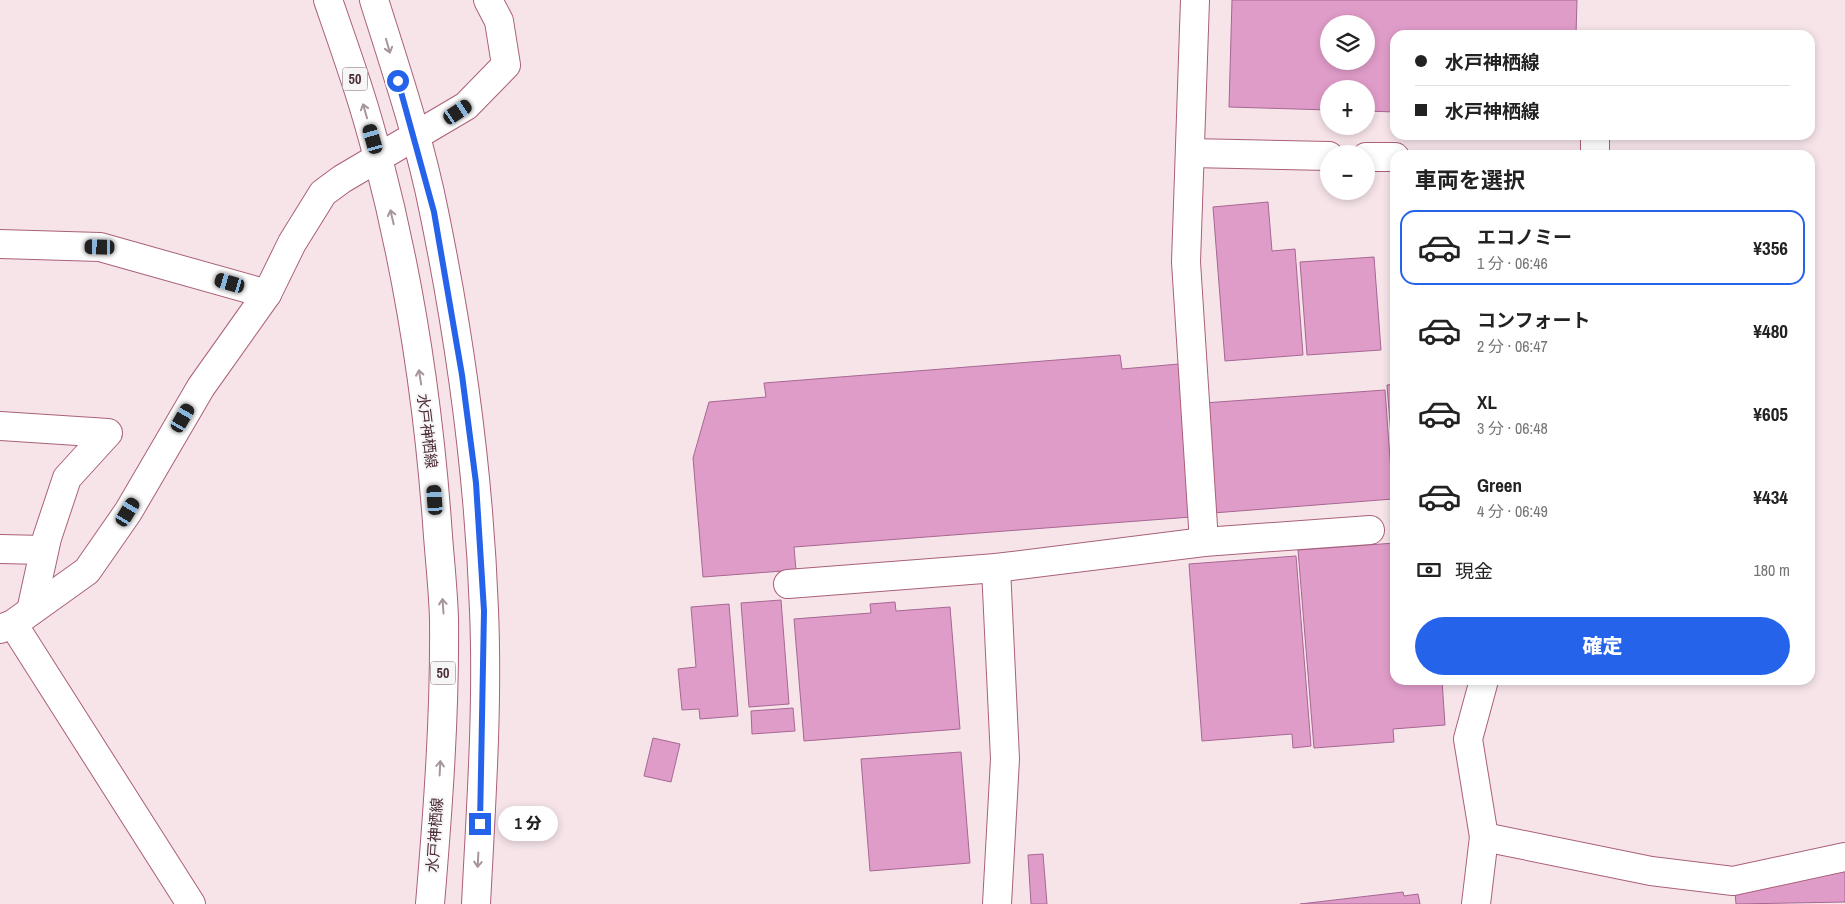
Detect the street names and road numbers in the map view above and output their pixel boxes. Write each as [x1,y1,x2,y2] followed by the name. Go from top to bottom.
[342,68,368,90] road number: 50
[413,392,442,469] street label: 水戸神栖線
[430,661,456,684] road number: 50
[421,797,448,873] street label: 水戸神栖線

